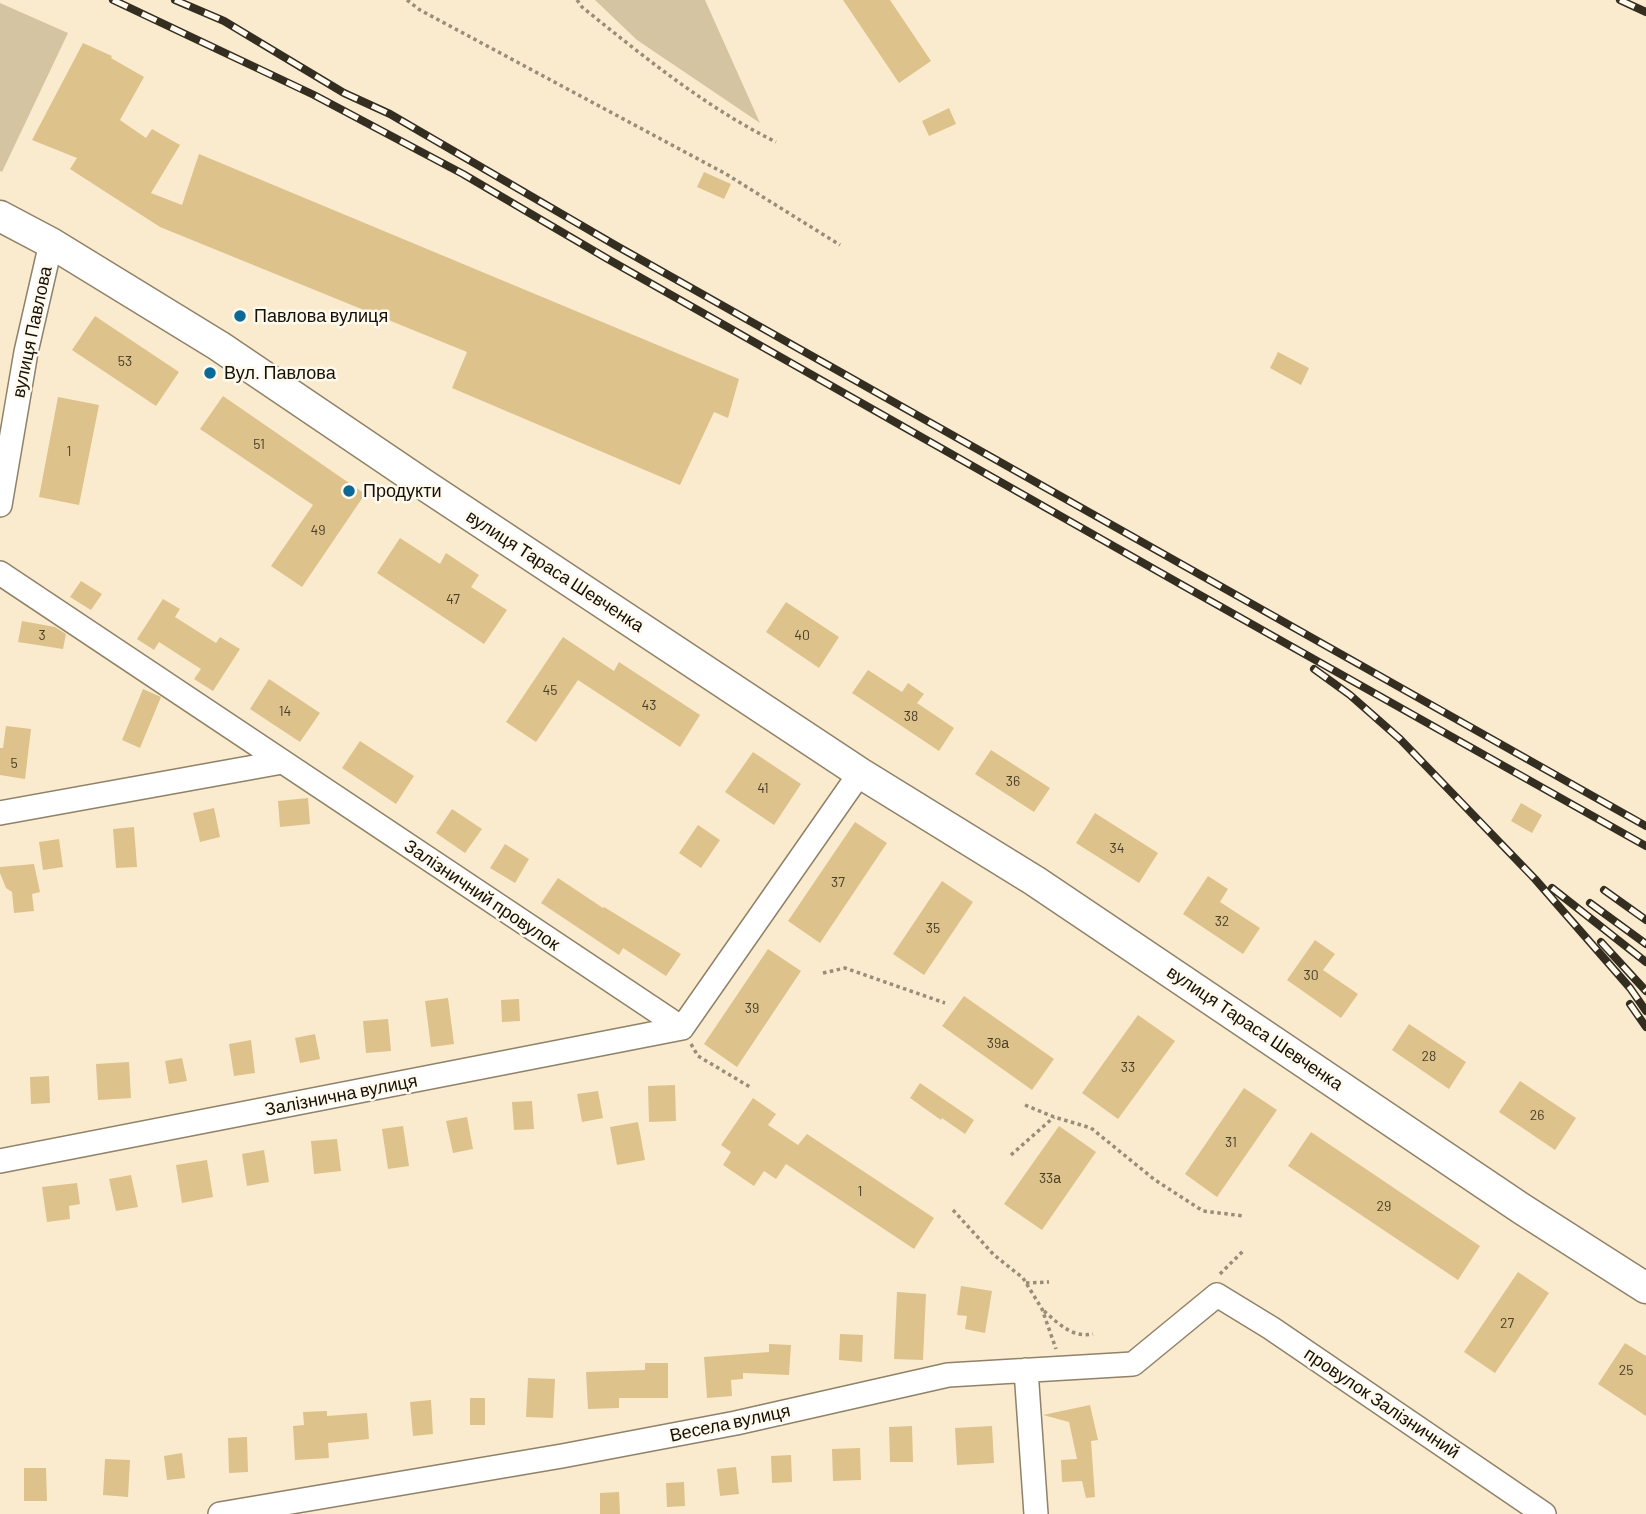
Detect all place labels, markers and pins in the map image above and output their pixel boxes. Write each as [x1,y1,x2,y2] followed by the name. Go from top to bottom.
[254,305,388,327] place label: Павлова вулиця
[232,308,248,324] marker: Павлова вулиця
[224,362,336,384] place label: Вул. Павлова
[202,365,218,381] marker: Вул. Павлова
[363,480,441,502] place label: Продукти
[341,483,357,499] marker: Продукти

